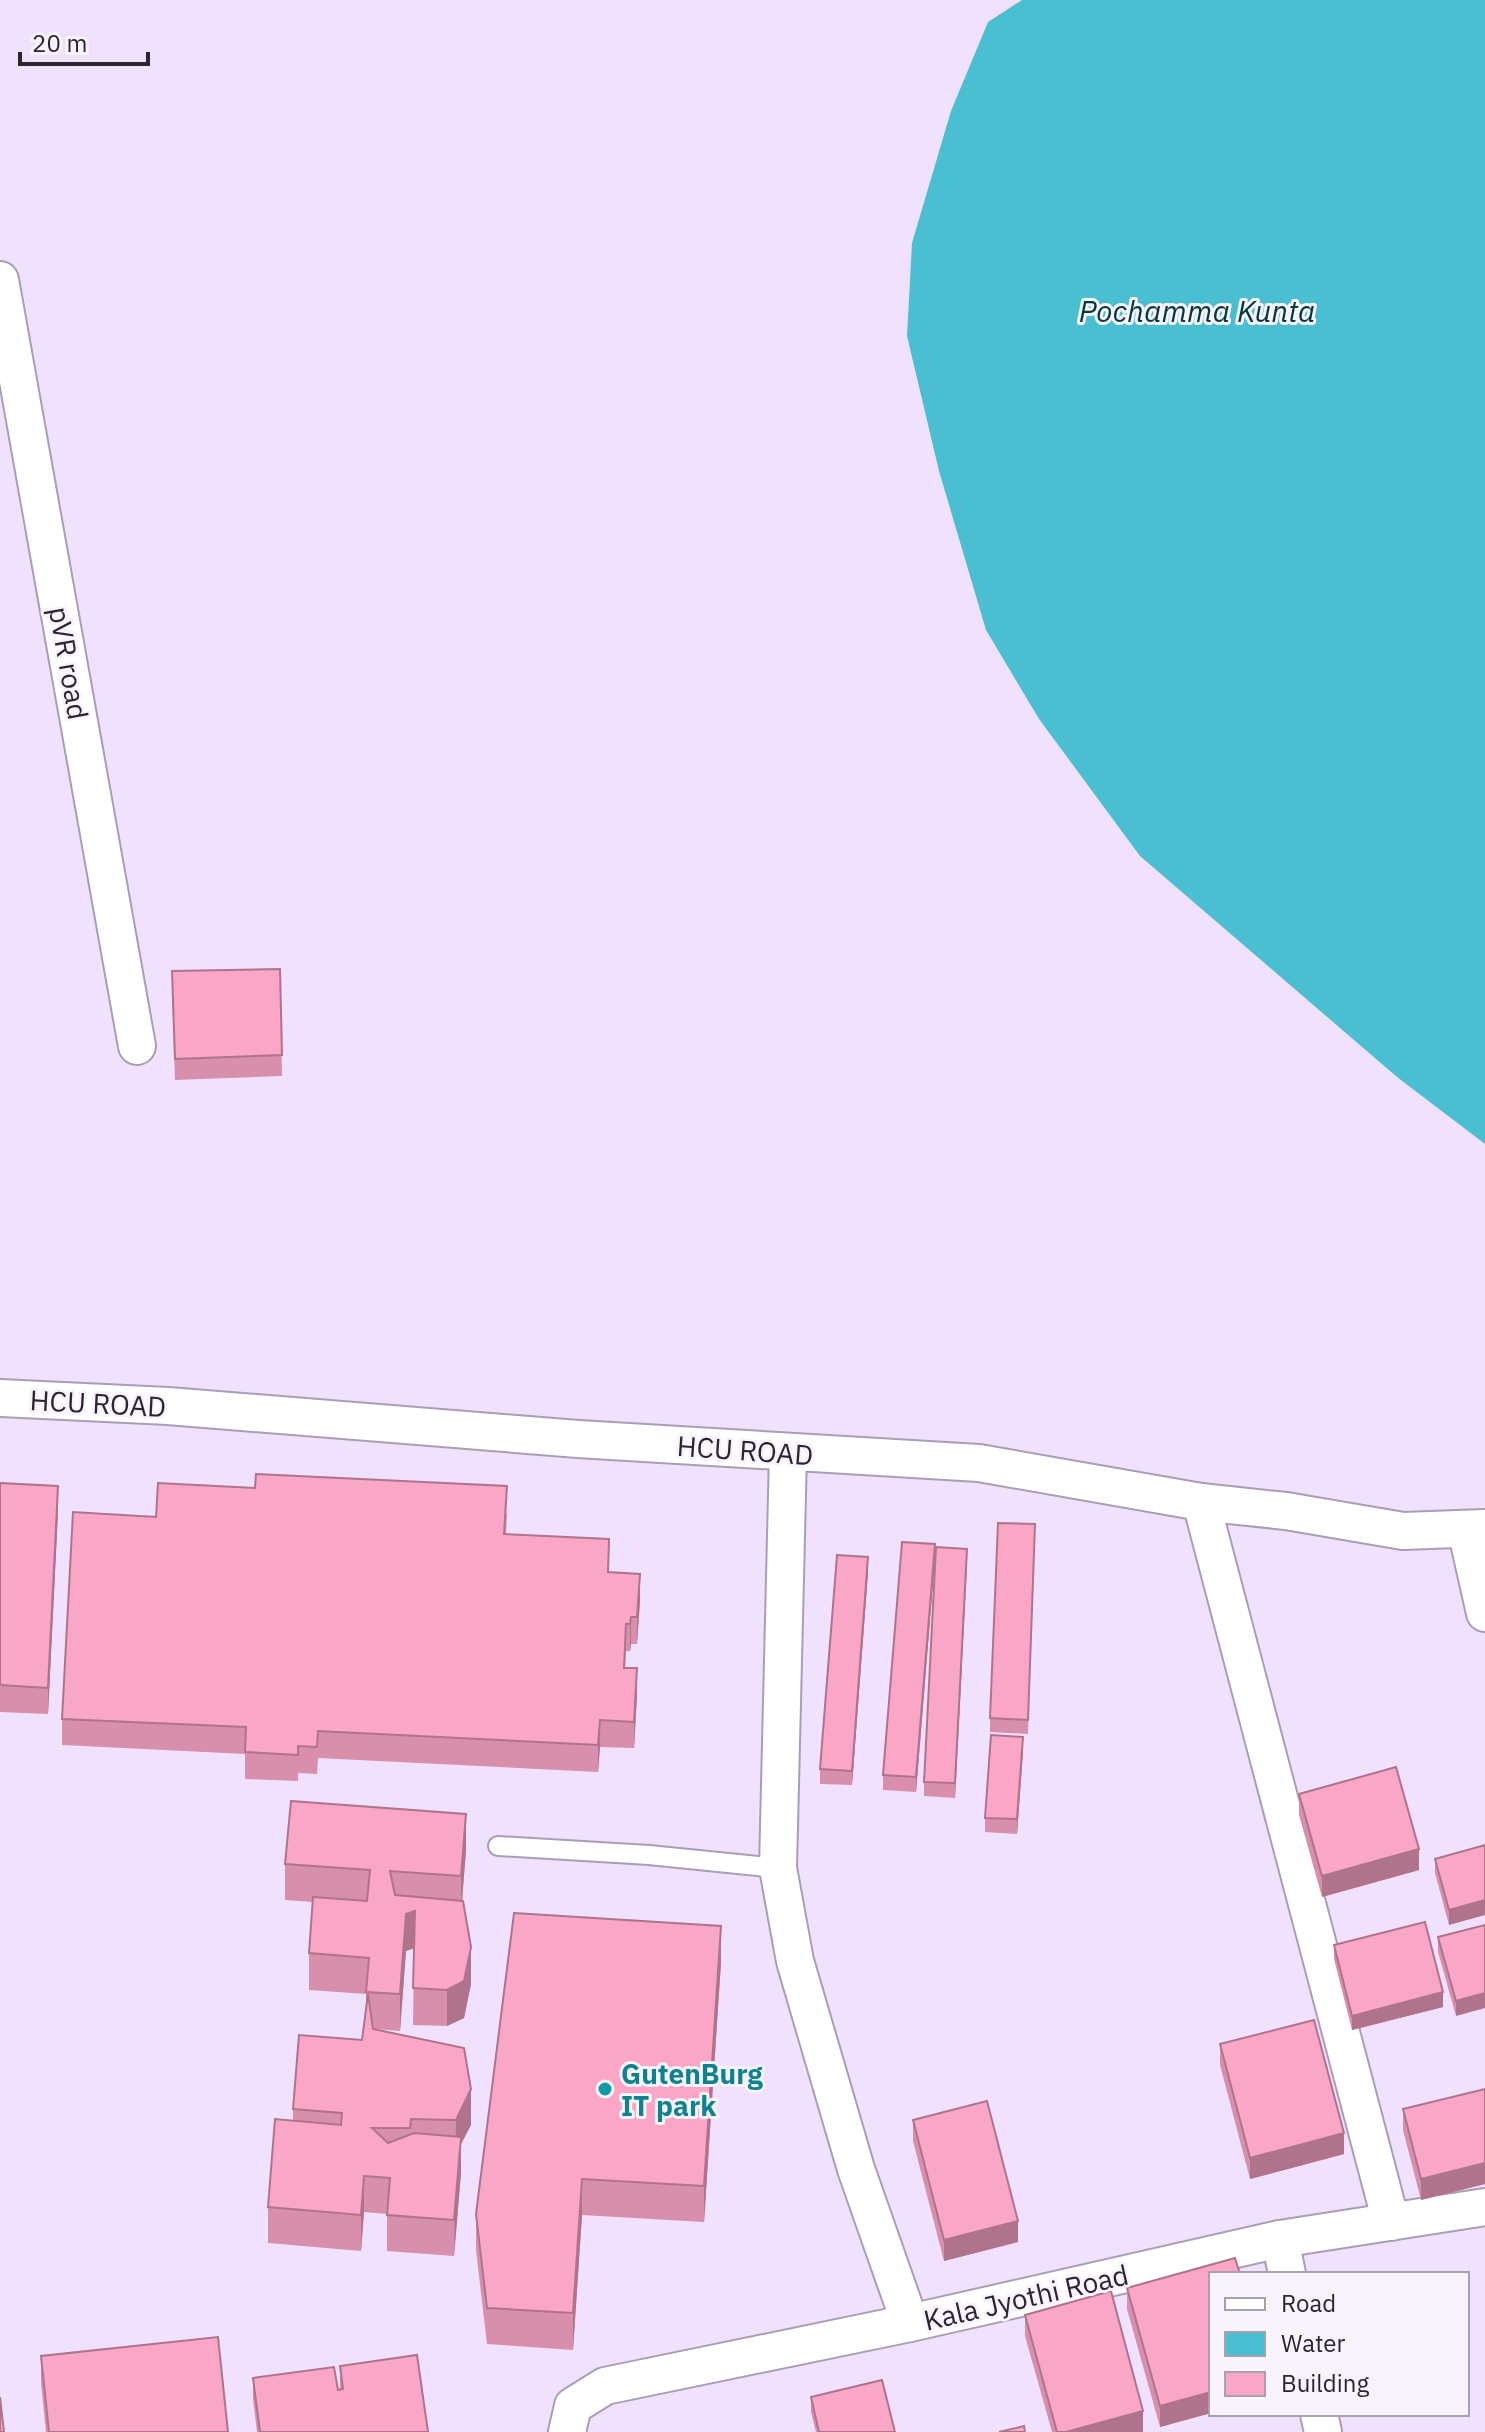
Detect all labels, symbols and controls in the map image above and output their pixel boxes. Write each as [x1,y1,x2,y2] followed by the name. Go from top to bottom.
[20,16,148,66] scale bar
[32,27,87,59] text: 20 m
[1079,291,1315,330] water label: Pochamma Kunta
[41,604,97,722] street label: pVR road
[29,1381,167,1425] street label: HCU ROAD
[676,1427,814,1473] street label: HCU ROAD
[621,2055,763,2124] place label: GutenBurg IT park
[596,2080,614,2098] marker: GutenBurg IT park
[920,2255,1132,2339] street label: Kala Jyothi Road
[1209,2272,1469,2416] legend
[1281,2287,1336,2319] text: Road
[1281,2327,1345,2359] text: Water
[1281,2367,1369,2399] text: Building

